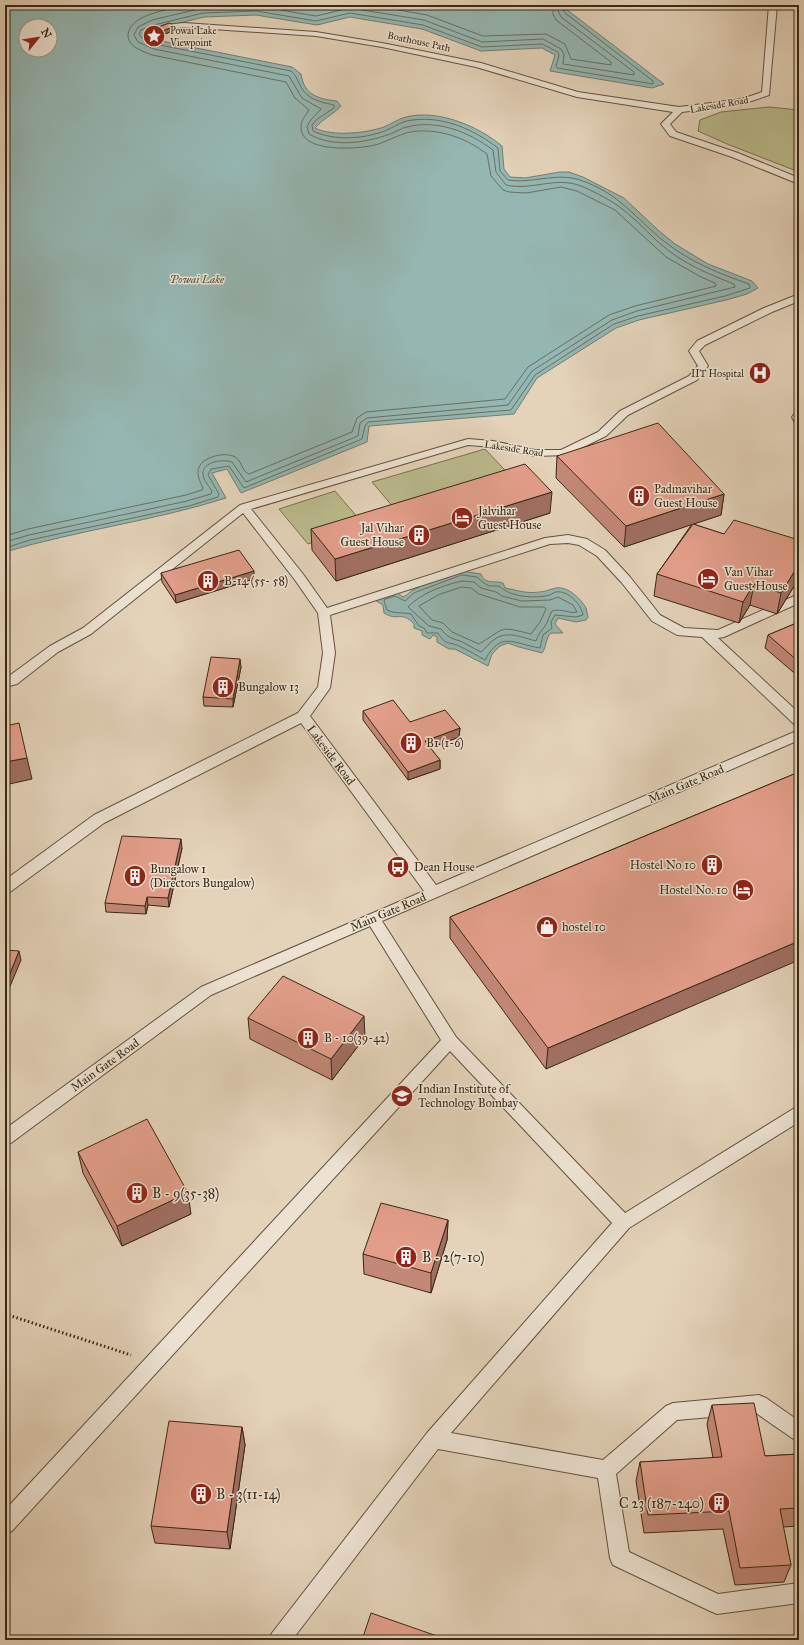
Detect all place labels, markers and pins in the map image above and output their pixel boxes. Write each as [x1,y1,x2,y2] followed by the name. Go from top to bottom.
[141,23,167,49] place icon: Powai Lake Viewpoint
[169,25,217,49] place label: Powai Lake Viewpoint
[747,360,773,386] hospital icon: IIT Hospital
[691,368,744,380] place label: IIT Hospital
[654,482,718,510] place label: Padmavihar Guest House
[626,483,652,509] building icon: Padmavihar Guest House
[476,504,542,532] place label: Jalvihar Guest House
[449,505,475,531] hotel icon: Jalvihar Guest House
[340,521,404,549] place label: Jal Vihar Guest House
[406,522,432,548] building icon: Jal Vihar Guest House
[723,565,788,593] place label: Van Vihar Guest House
[695,566,721,592] hotel icon: Van Vihar Guest House
[195,568,221,594] building icon: B-14 (55- 58)
[224,574,288,588] place label: B-14 (55- 58)
[210,674,236,700] building icon: Bungalow 13
[238,680,299,695] place label: Bungalow 13
[398,730,424,756] building icon: B1 (1-6)
[426,736,464,750] place label: B1 (1-6)
[699,852,725,878] building icon: Hostel No 10
[385,854,411,880] bus stop icon: Dean House
[630,858,696,872] place label: Hostel No 10
[414,860,475,874] place label: Dean House
[150,862,254,891] place label: Bungalow 1 (Directors Bungalow)
[122,863,148,889] building icon: Bungalow 1 (Directors Bungalow)
[730,877,756,903] hotel icon: Hostel No. 10
[659,883,728,897] place label: Hostel No. 10
[534,914,560,940] shop icon: hostel 10
[562,920,606,934] place label: hostel 10
[295,1025,321,1051] building icon: B - 10(39-42)
[324,1031,389,1045] place label: B - 10(39-42)
[418,1082,518,1111] place label: Indian Institute of Technology Bombay
[389,1083,415,1109] school or university icon: Indian Institute of Technology Bombay
[124,1180,150,1206] building icon: B - 9(35-38)
[152,1185,219,1203] place label: B - 9(35-38)
[393,1244,419,1270] building icon: B - 2(7-10)
[422,1249,485,1267] place label: B - 2(7-10)
[188,1481,214,1507] building icon: B - 3(11-14)
[216,1486,281,1504] place label: B - 3(11-14)
[706,1490,732,1516] building icon: C 23 (187-240)
[619,1495,704,1513] place label: C 23 (187-240)

